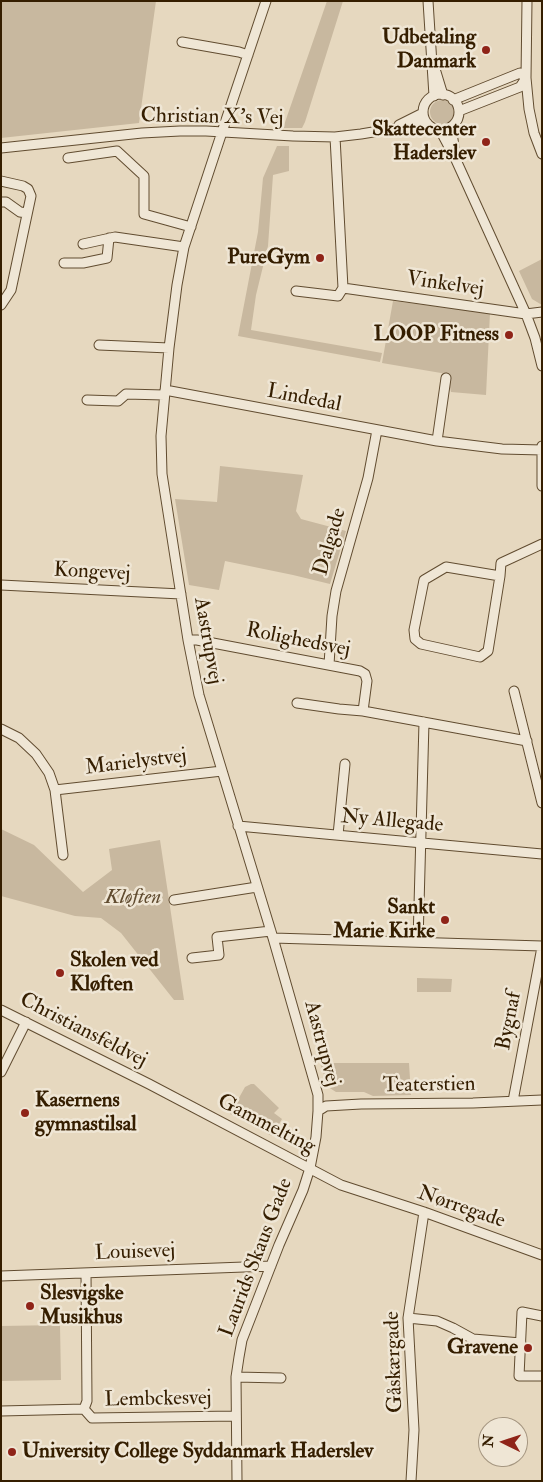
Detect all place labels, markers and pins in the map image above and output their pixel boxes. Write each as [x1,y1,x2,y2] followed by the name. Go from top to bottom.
[382,25,476,75] place label: Udbetaling Danmark
[480,44,492,56] marker: Udbetaling Danmark
[372,117,476,167] place label: Skattecenter Haderslev
[480,136,492,148] marker: Skattecenter Haderslev
[227,245,310,271] place label: PureGym
[314,252,326,264] marker: PureGym
[374,322,499,348] place label: LOOP Fitness
[503,329,515,341] marker: LOOP Fitness
[333,895,435,945] place label: Sankt Marie Kirke
[439,914,451,926] marker: Sankt Marie Kirke
[70,948,159,998] place label: Skolen ved Kløften
[54,967,66,979] marker: Skolen ved Kløften
[35,1088,137,1138] place label: Kasernens gymnastilsal
[19,1107,31,1119] marker: Kasernens gymnastilsal
[40,1281,124,1331] place label: Slesvigske Musikhus
[24,1300,36,1312] marker: Slesvigske Musikhus
[447,1335,518,1361] place label: Gravene
[522,1342,534,1354] marker: Gravene
[22,1439,373,1465] place label: University College Syddanmark Haderslev
[6,1446,18,1458] marker: University College Syddanmark Haderslev

